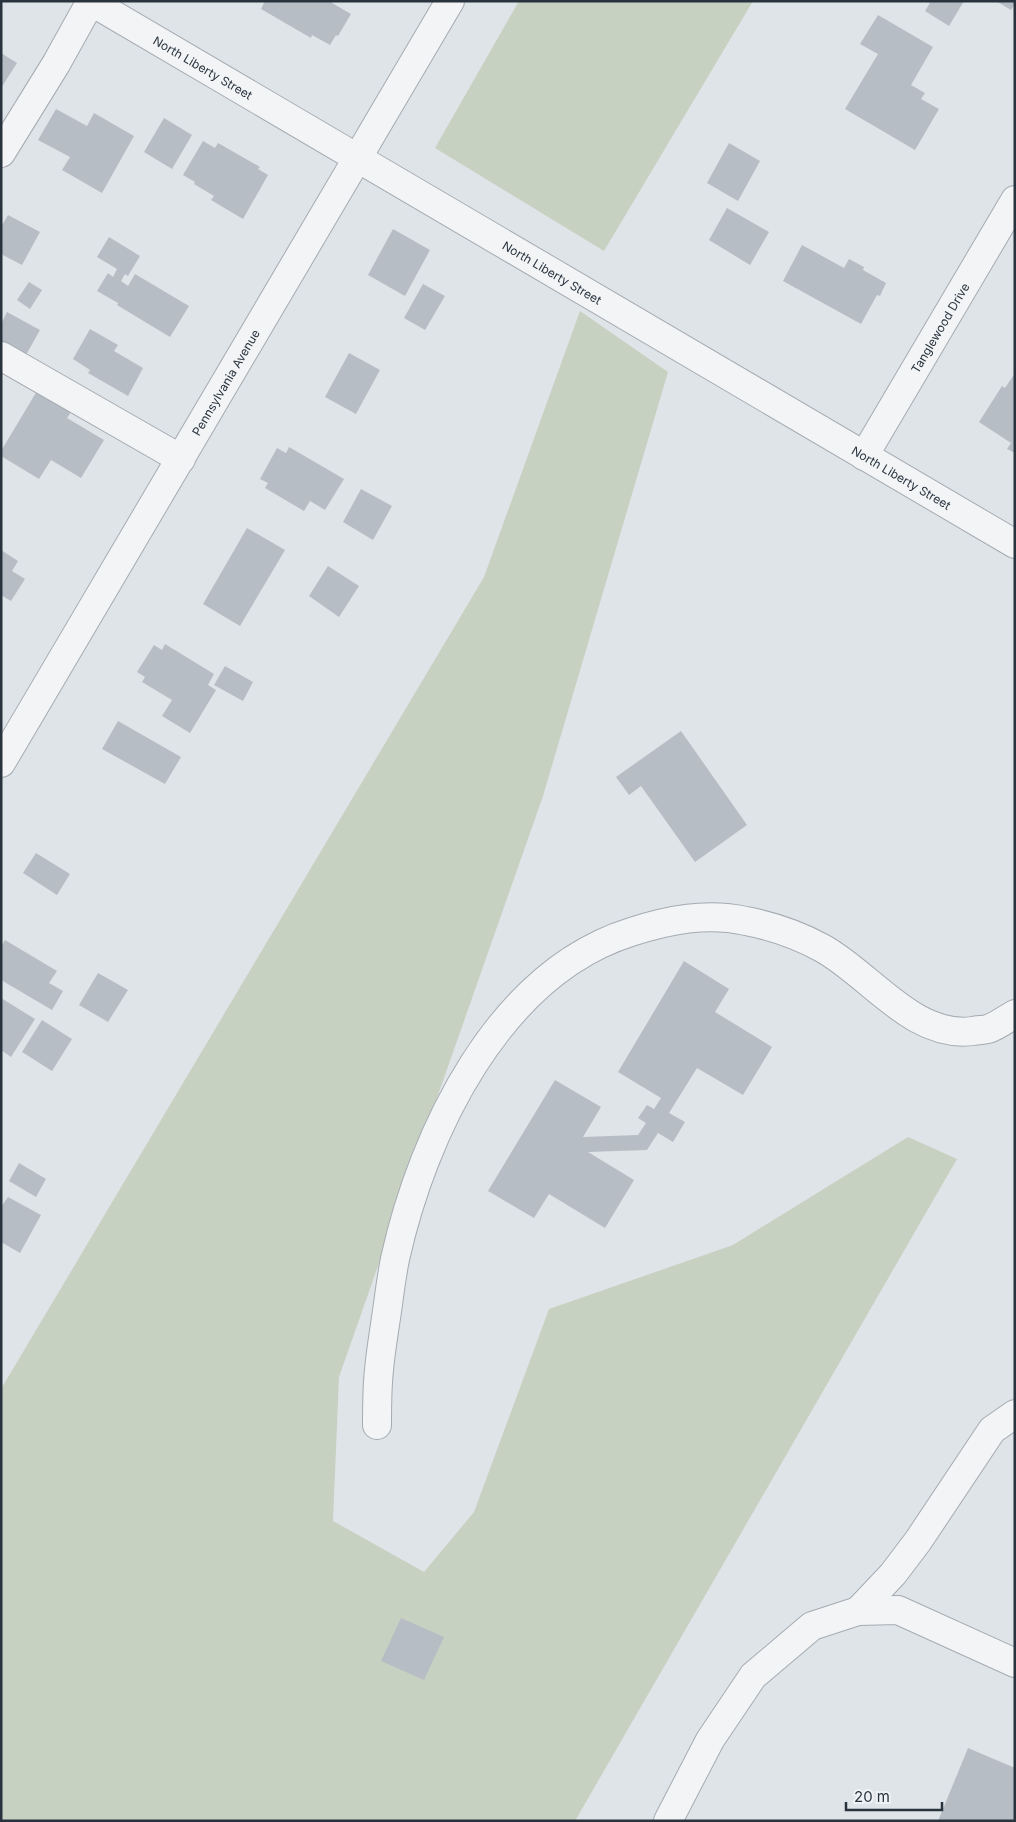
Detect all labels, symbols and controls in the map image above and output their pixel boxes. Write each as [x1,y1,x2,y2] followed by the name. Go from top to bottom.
[151,32,255,102] street label: North Liberty Street
[500,237,605,307] street label: North Liberty Street
[907,280,972,376] street label: Tanglewood Drive
[188,326,262,438] street label: Pennsylvania Avenue
[849,442,954,512] street label: North Liberty Street
[846,1780,942,1812] scale bar
[854,1787,890,1806] text: 20 m

